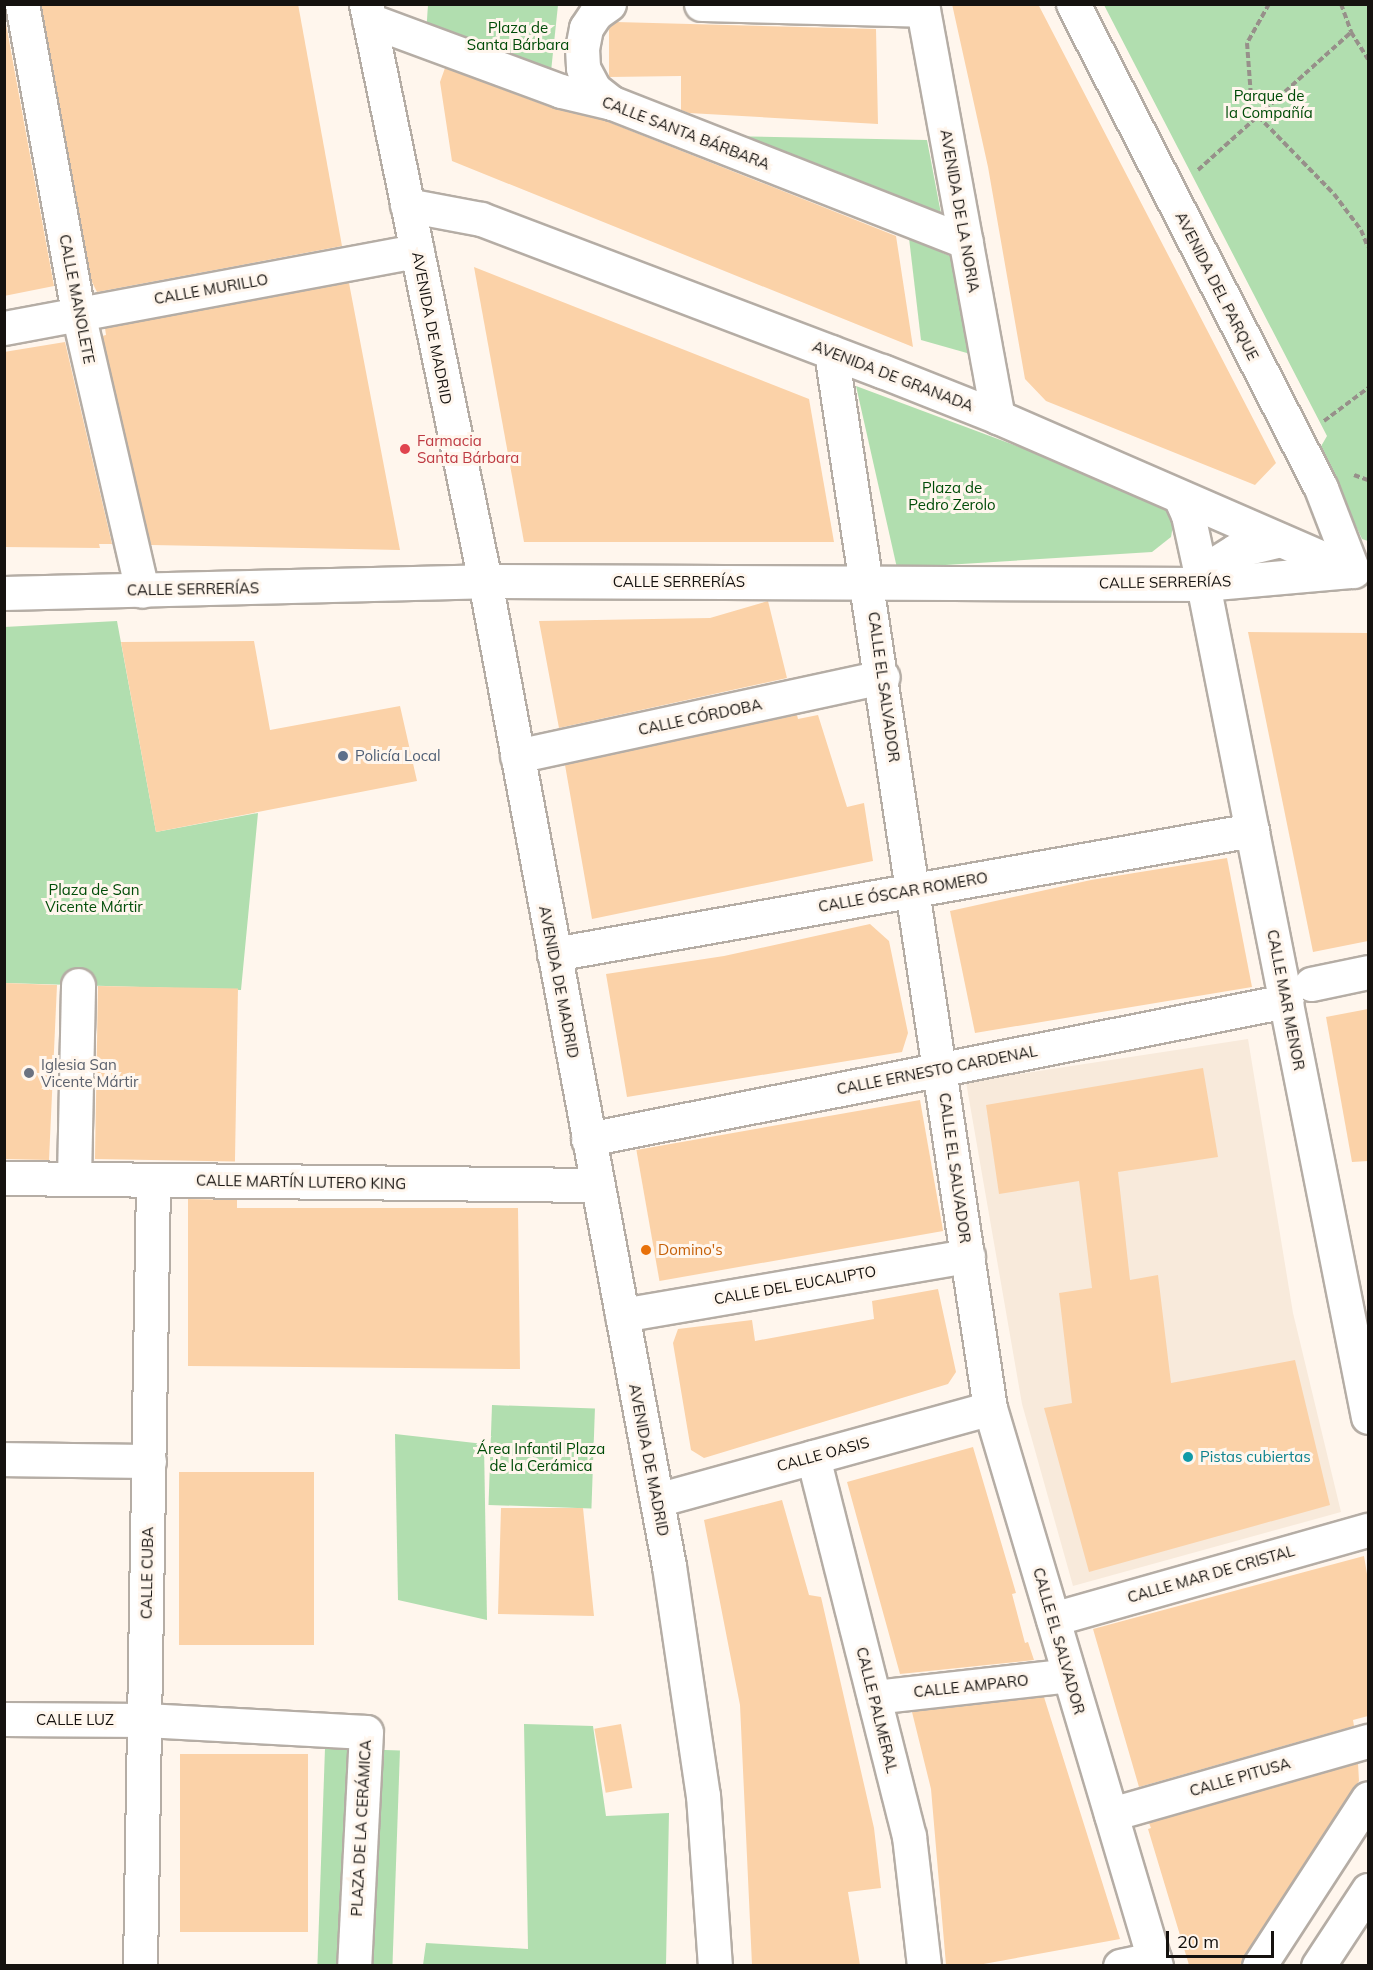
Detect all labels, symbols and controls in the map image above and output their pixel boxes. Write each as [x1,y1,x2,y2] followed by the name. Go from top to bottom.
[467,18,569,53] park label: Plaza de Santa Bárbara
[1225,86,1313,121] park label: Parque de la Compañía
[600,93,772,173] street label: CALLE SANTA BÁRBARA
[937,128,983,294] street label: AVENIDA DE LA NORIA
[1172,209,1262,363] street label: AVENIDA DEL PARQUE
[56,233,98,365] street label: CALLE MANOLETE
[408,250,456,406] street label: AVENIDA DE MADRID
[153,270,269,308] street label: CALLE MURILLO
[810,337,976,415] street label: AVENIDA DE GRANADA
[417,431,519,466] place label: Farmacia Santa Bárbara
[398,442,412,456] marker: Farmacia Santa Bárbara
[908,478,996,513] park label: Plaza de Pedro Zerolo
[1099,572,1231,592] street label: CALLE SERRERÍAS
[613,573,745,591] street label: CALLE SERRERÍAS
[127,579,259,599] street label: CALLE SERRERÍAS
[865,611,903,763] street label: CALLE EL SALVADOR
[637,695,763,739] street label: CALLE CÓRDOBA
[355,747,441,765] place label: Policía Local
[336,749,350,763] marker: Policía Local
[817,868,989,916] street label: CALLE ÓSCAR ROMERO
[45,880,143,915] park label: Plaza de San Vicente Mártir
[535,904,583,1060] street label: AVENIDA DE MADRID
[1264,928,1308,1072] street label: CALLE MAR MENOR
[835,1042,1039,1098] street label: CALLE ERNESTO CARDENAL
[41,1055,138,1090] place label: Iglesia San Vicente Mártir
[22,1066,36,1080] marker: Iglesia San Vicente Mártir
[936,1092,974,1244] street label: CALLE EL SALVADOR
[196,1171,406,1193] street label: CALLE MARTÍN LUTERO KING
[658,1241,723,1259] place label: Domino's
[639,1243,653,1257] marker: Domino's
[712,1262,878,1308] street label: CALLE DEL EUCALIPTO
[625,1382,673,1538] street label: AVENIDA DE MADRID
[775,1433,871,1475] street label: CALLE OASIS
[477,1439,605,1474] park label: Área Infantil Plaza de la Cerámica
[1200,1448,1311,1466] place label: Pistas cubiertas
[1181,1450,1195,1464] marker: Pistas cubiertas
[137,1527,157,1619] street label: CALLE CUBA
[1125,1542,1297,1606] street label: CALLE MAR DE CRISTAL
[1029,1565,1089,1717] street label: CALLE EL SALVADOR
[853,1645,901,1775] street label: CALLE PALMERAL
[913,1671,1029,1701] street label: CALLE AMPARO
[36,1711,114,1729] street label: CALLE LUZ
[347,1739,375,1917] street label: PLAZA DE LA CERÁMICA
[1187,1754,1293,1800] street label: CALLE PITUSA
[1169,1919,1277,1957] scale bar
[1177,1930,1219,1953] text: 20 m

